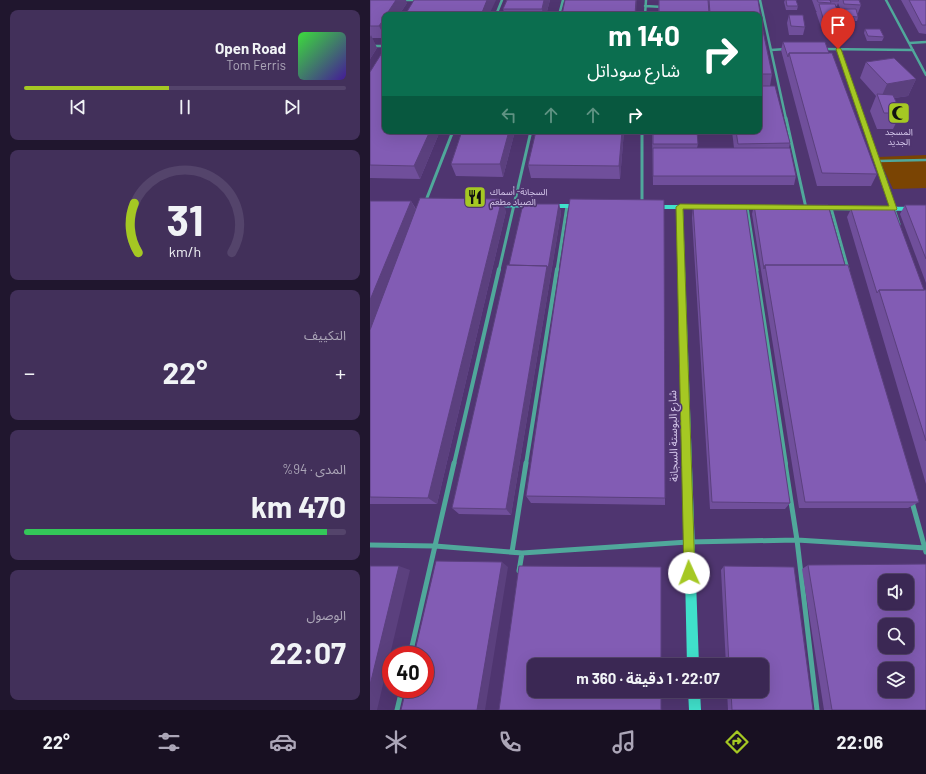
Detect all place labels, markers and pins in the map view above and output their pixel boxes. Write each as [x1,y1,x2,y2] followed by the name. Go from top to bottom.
[821,8,855,49] pin
[886,100,912,126] mosque icon: المسجد الجديد
[885,126,913,147] place label: المسجد الجديد
[462,184,488,210] restaurant icon: السجانة- أسماك الصياد مطعم
[490,186,548,209] place label: السجانة- أسماك الصياد مطعم

